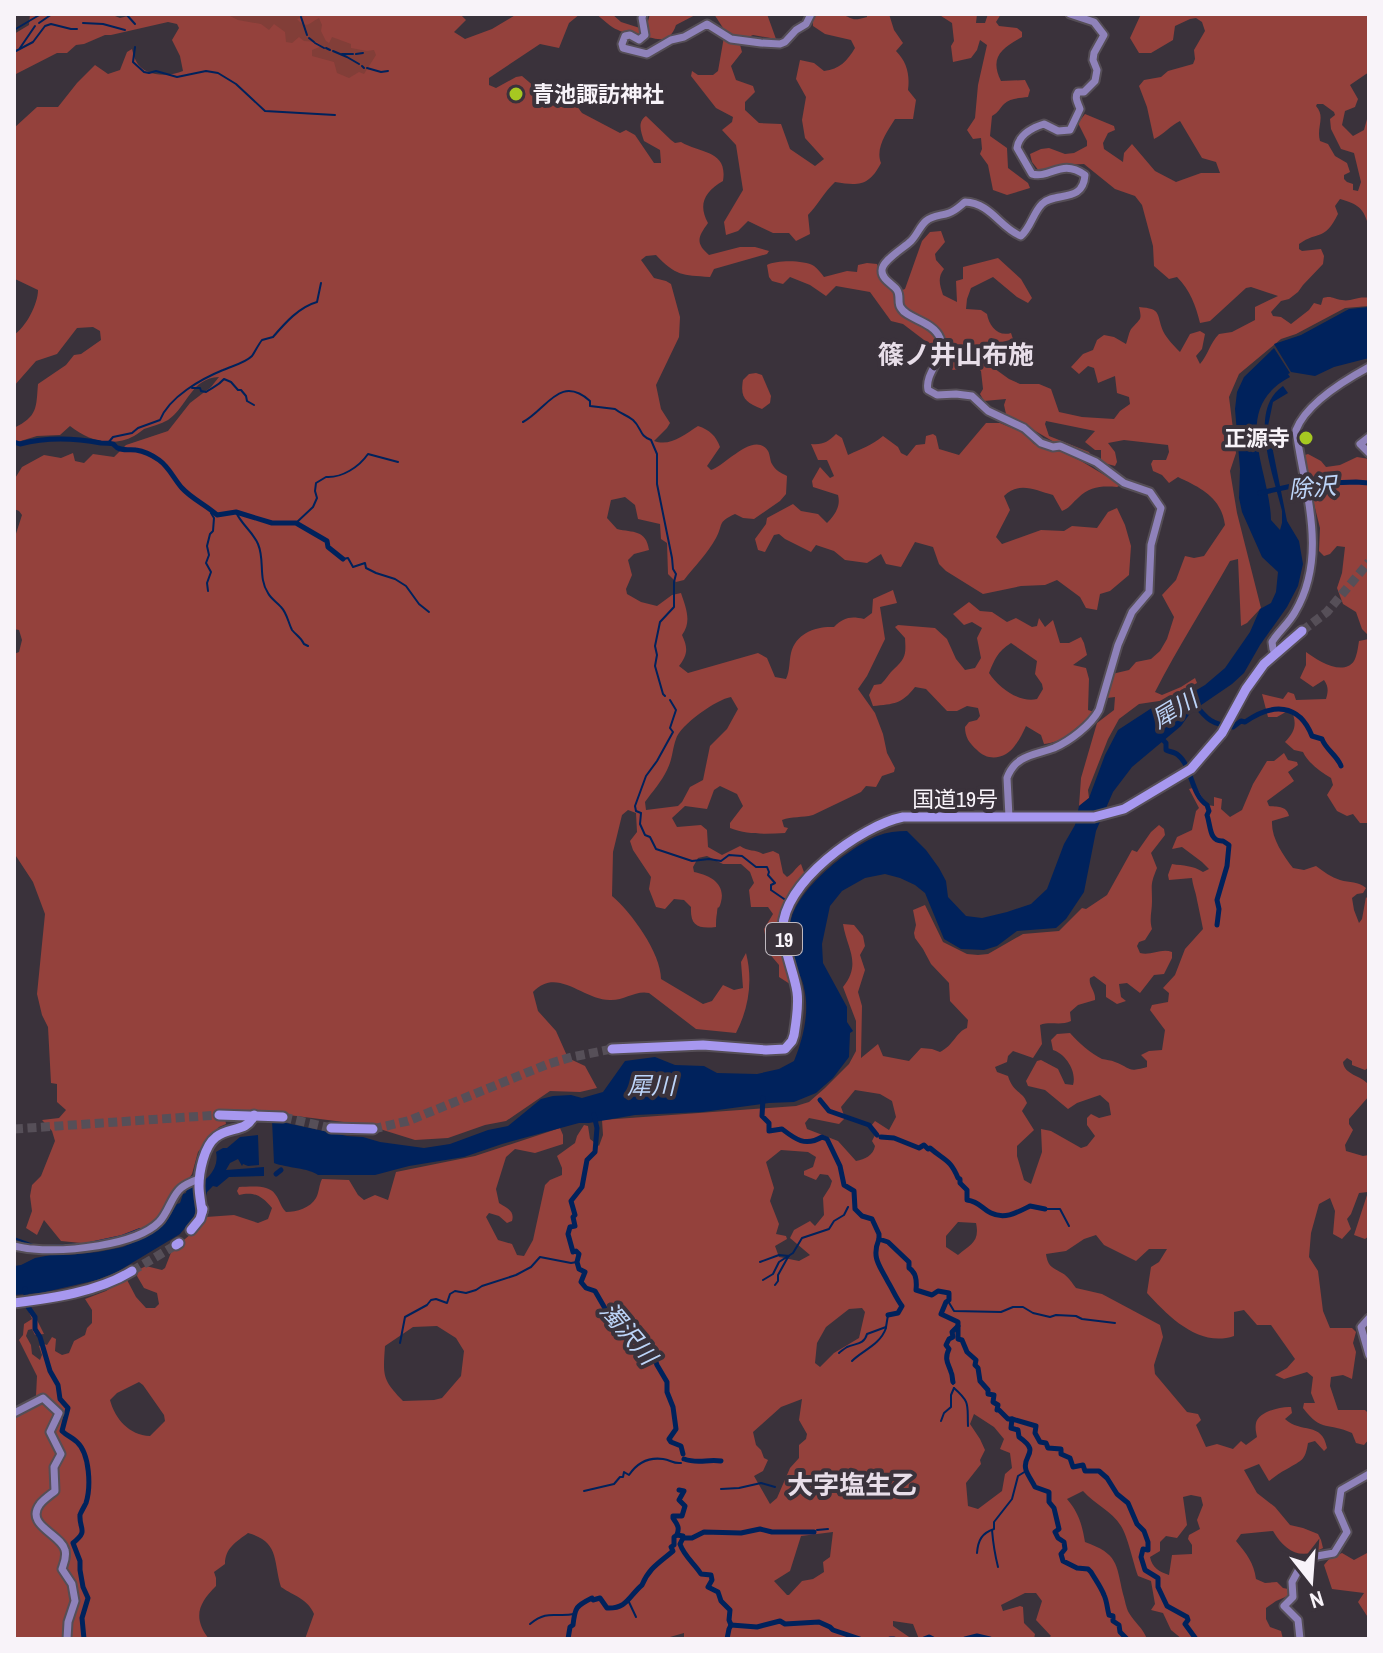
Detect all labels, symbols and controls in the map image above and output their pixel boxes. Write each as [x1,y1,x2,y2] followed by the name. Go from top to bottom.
[532,79,664,109] place label: 青池諏訪神社
[507,85,525,103] marker: 青池諏訪神社
[878,337,1034,372] district label: 篠ノ井山布施
[1224,423,1290,453] place label: 正源寺
[1297,429,1315,447] marker: 正源寺
[1287,469,1340,505] water label: 除沢
[1145,681,1205,735] water label: 犀川
[912,784,998,814] street label: 国道19号
[766,923,802,955] road number: 19
[627,1069,678,1101] water label: 犀川
[594,1295,666,1373] water label: 濁沢川
[787,1467,917,1502] district label: 大字塩生乙
[1271,1541,1351,1621] north arrow
[1306,1584,1327,1616] text: N

